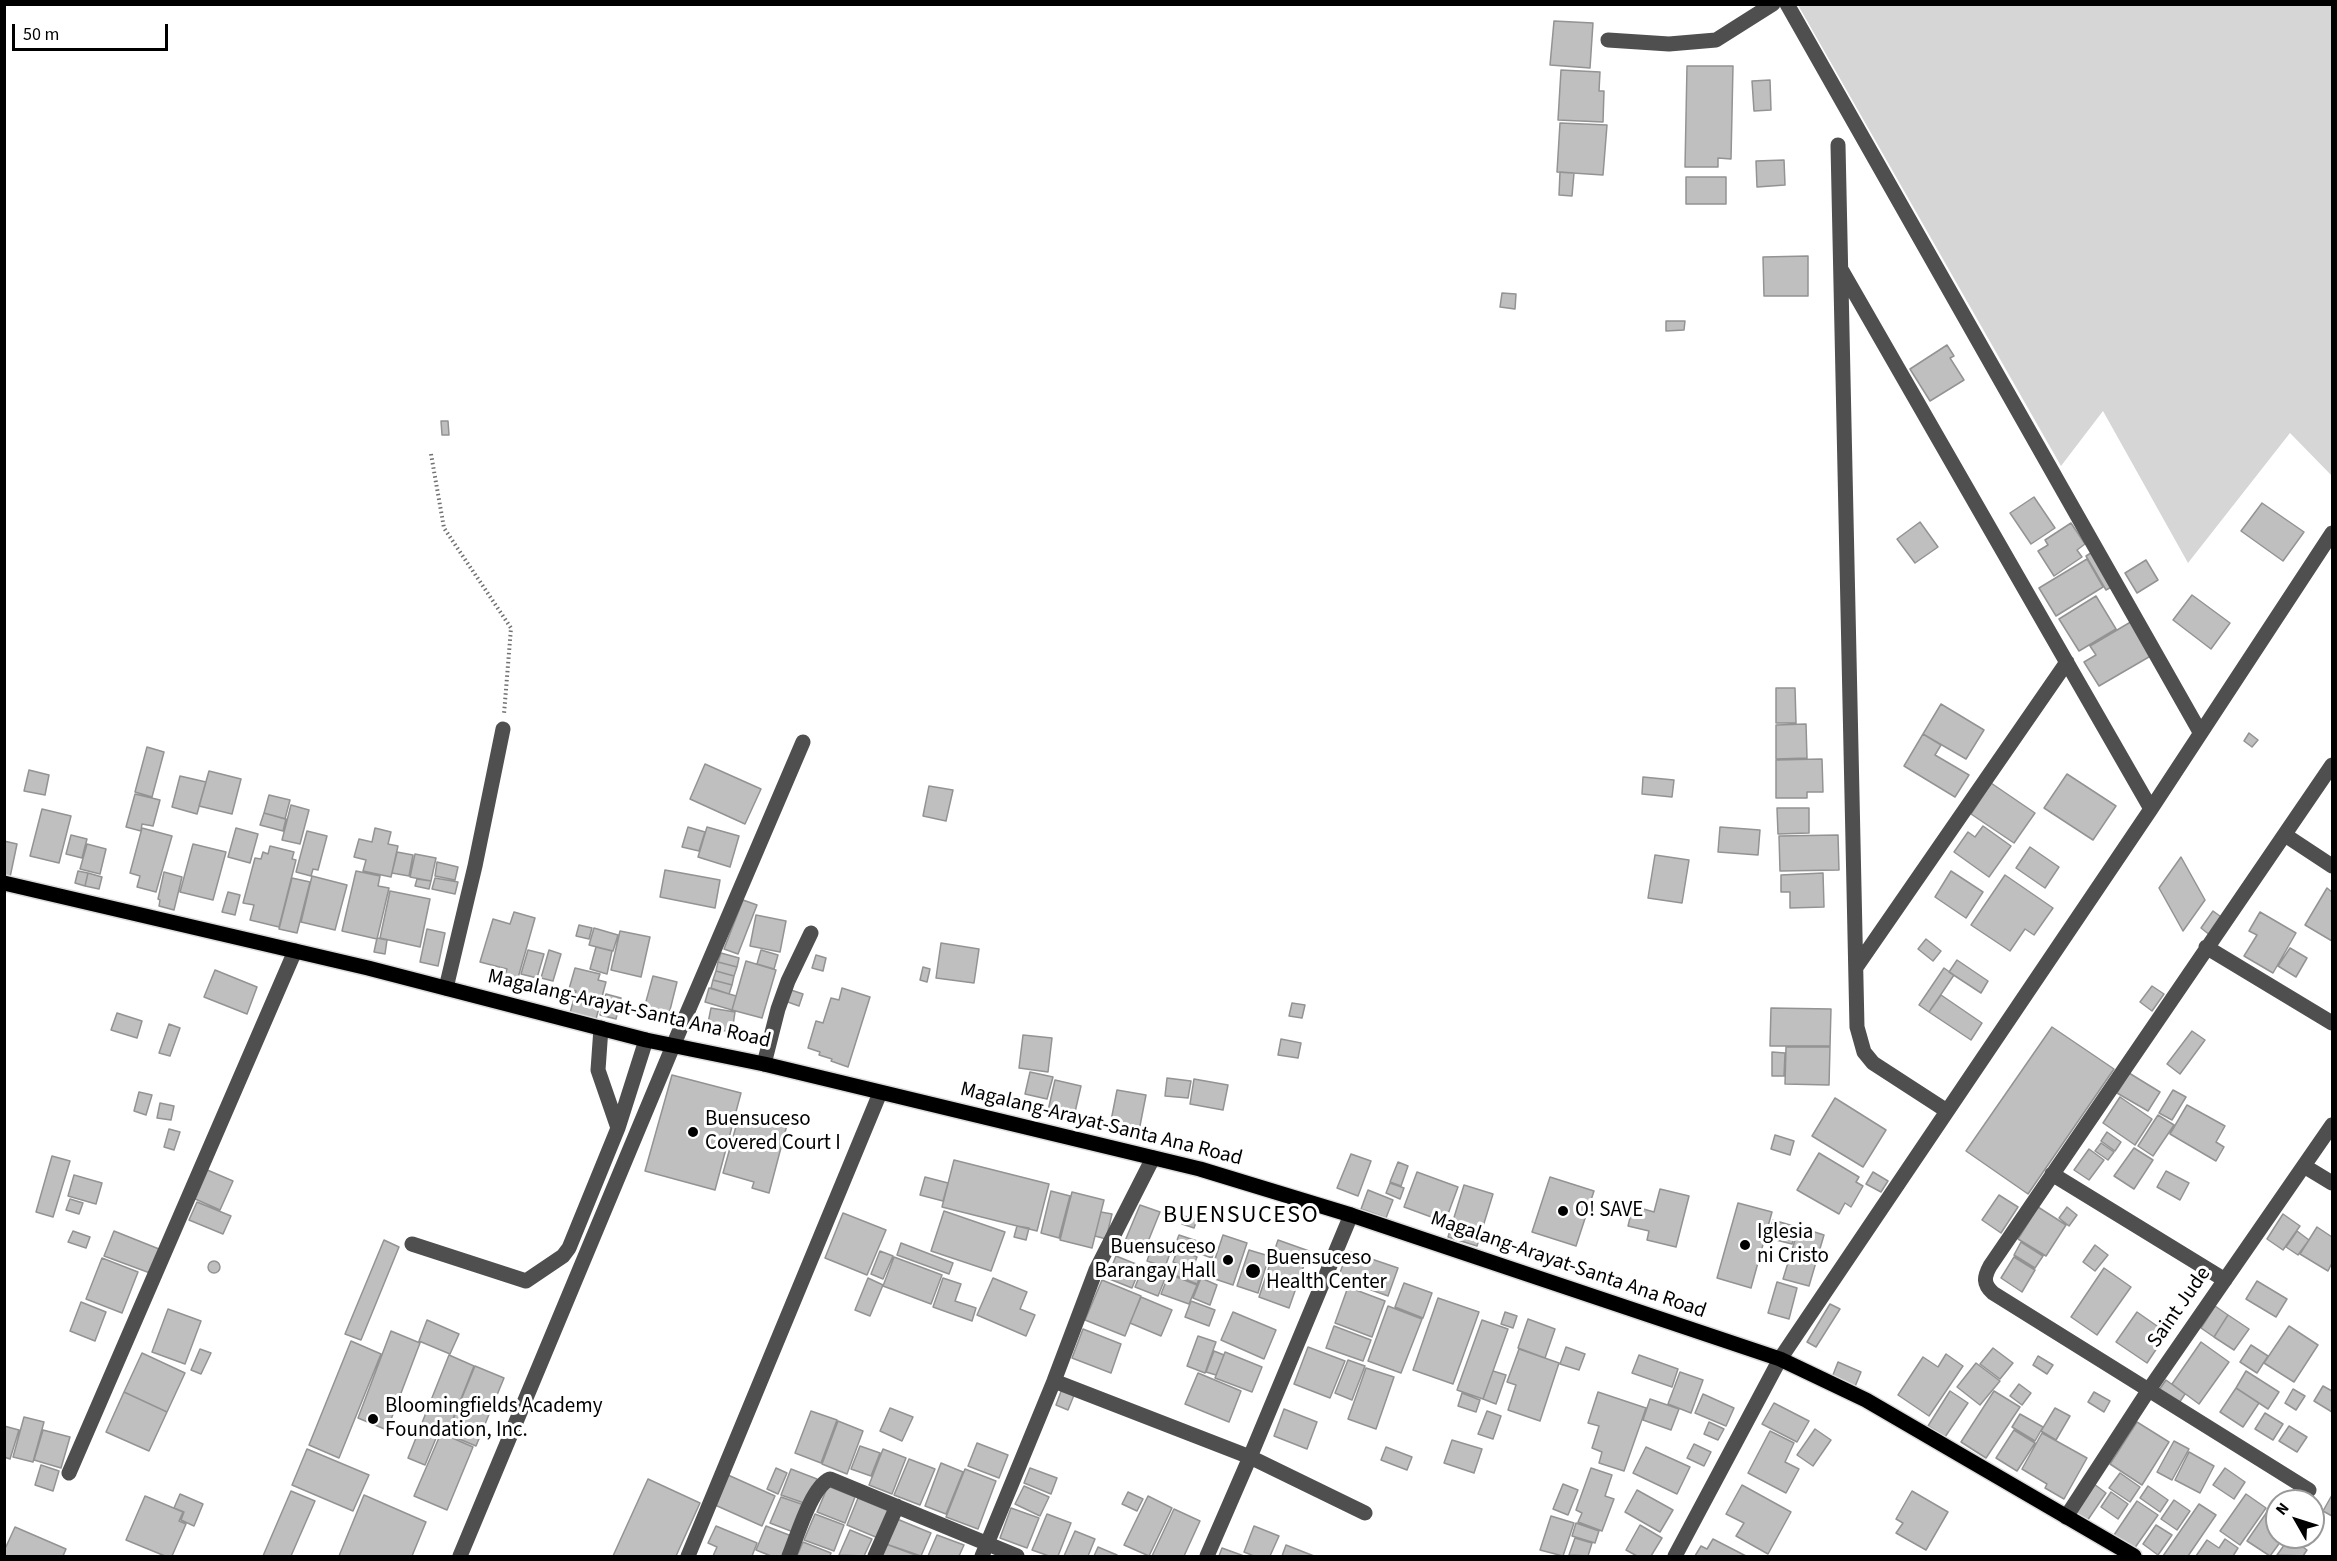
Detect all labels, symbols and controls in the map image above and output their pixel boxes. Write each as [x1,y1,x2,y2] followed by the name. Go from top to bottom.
[15,12,171,50] scale bar
[23,22,59,47] text: 50 m
[485,965,773,1055] street label: Magalang-Arayat-Santa Ana Road
[957,1078,1245,1172] street label: Magalang-Arayat-Santa Ana Road
[705,1107,841,1157] place label: Buensuceso Covered Court I
[686,1125,700,1139] marker: Buensuceso Covered Court I
[1575,1198,1643,1224] place label: O! SAVE
[1163,1203,1319,1231] district label: BUENSUCESO
[1556,1204,1570,1218] marker: O! SAVE
[1427,1207,1709,1325] street label: Magalang-Arayat-Santa Ana Road
[1757,1220,1829,1270] place label: Iglesia ni Cristo
[1094,1235,1216,1285] place label: Buensuceso Barangay Hall
[1738,1238,1752,1252] marker: Iglesia ni Cristo
[1266,1246,1387,1296] place label: Buensuceso Health Center
[1221,1253,1235,1267] marker: Buensuceso Barangay Hall
[1244,1262,1262,1280] marker: Buensuceso Health Center
[2143,1263,2217,1353] street label: Saint Jude
[385,1394,602,1444] place label: Bloomingfields Academy Foundation, Inc.
[366,1412,380,1426] marker: Bloomingfields Academy Foundation, Inc.
[2265,1489,2325,1549] north arrow
[2271,1498,2294,1520] text: N

